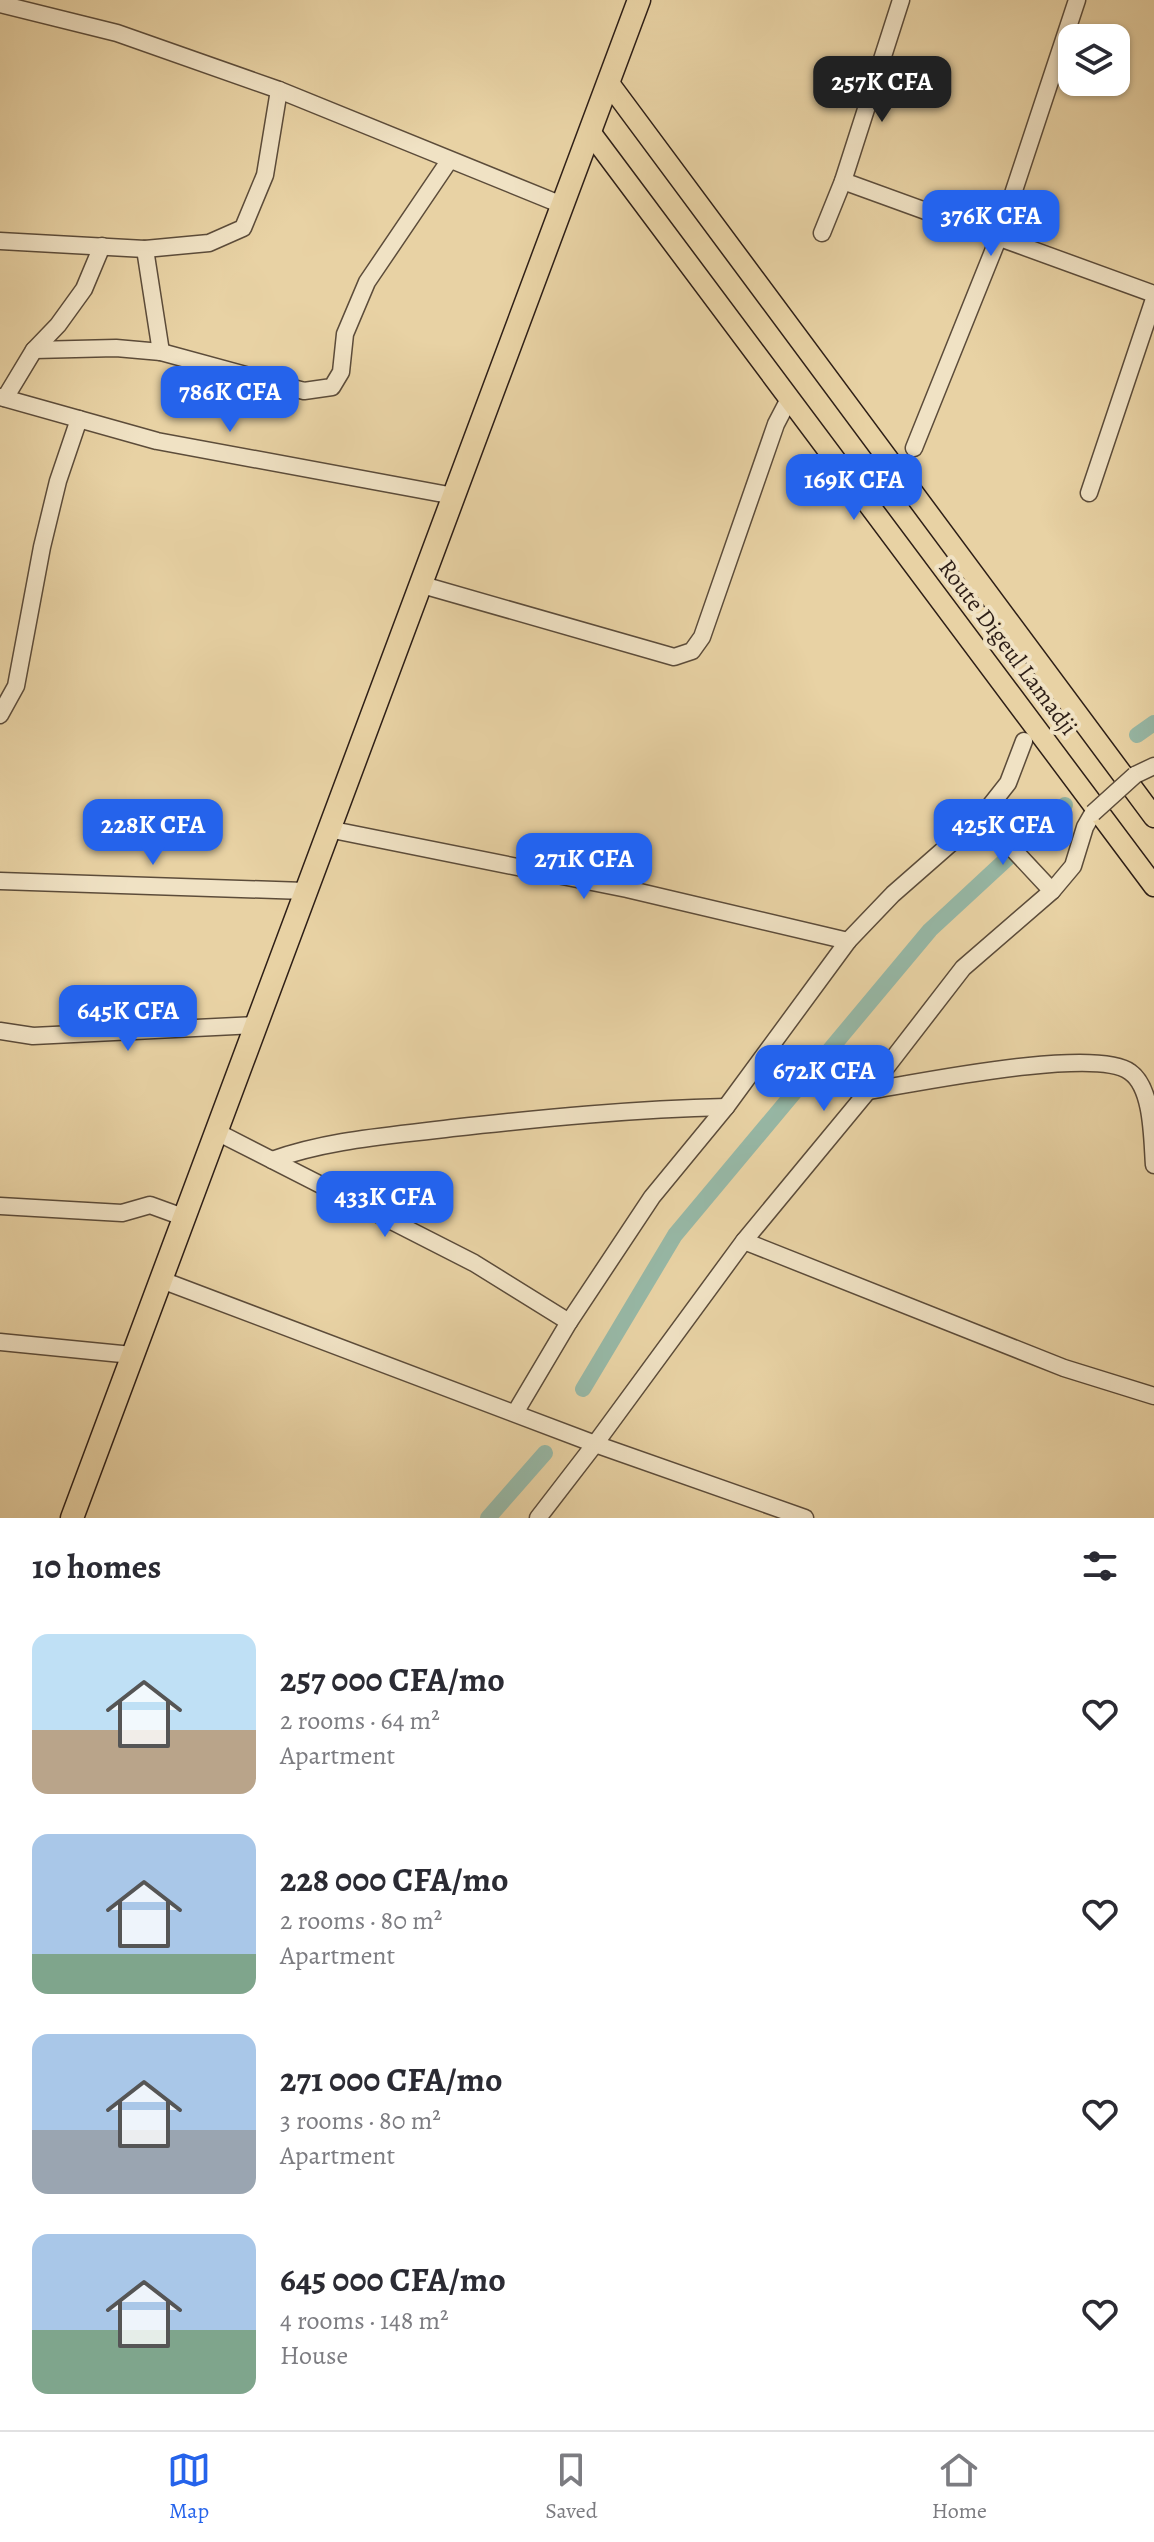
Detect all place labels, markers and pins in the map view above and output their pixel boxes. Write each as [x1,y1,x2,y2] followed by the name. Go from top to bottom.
[799,56,965,124] pin: 257K CFA
[908,190,1074,258] pin: 376K CFA
[147,366,313,434] pin: 786K CFA
[771,454,937,522] pin: 169K CFA
[70,799,236,867] pin: 228K CFA
[920,799,1086,867] pin: 425K CFA
[501,833,667,901] pin: 271K CFA
[45,985,211,1053] pin: 645K CFA
[741,1045,907,1113] pin: 672K CFA
[302,1171,468,1239] pin: 433K CFA

